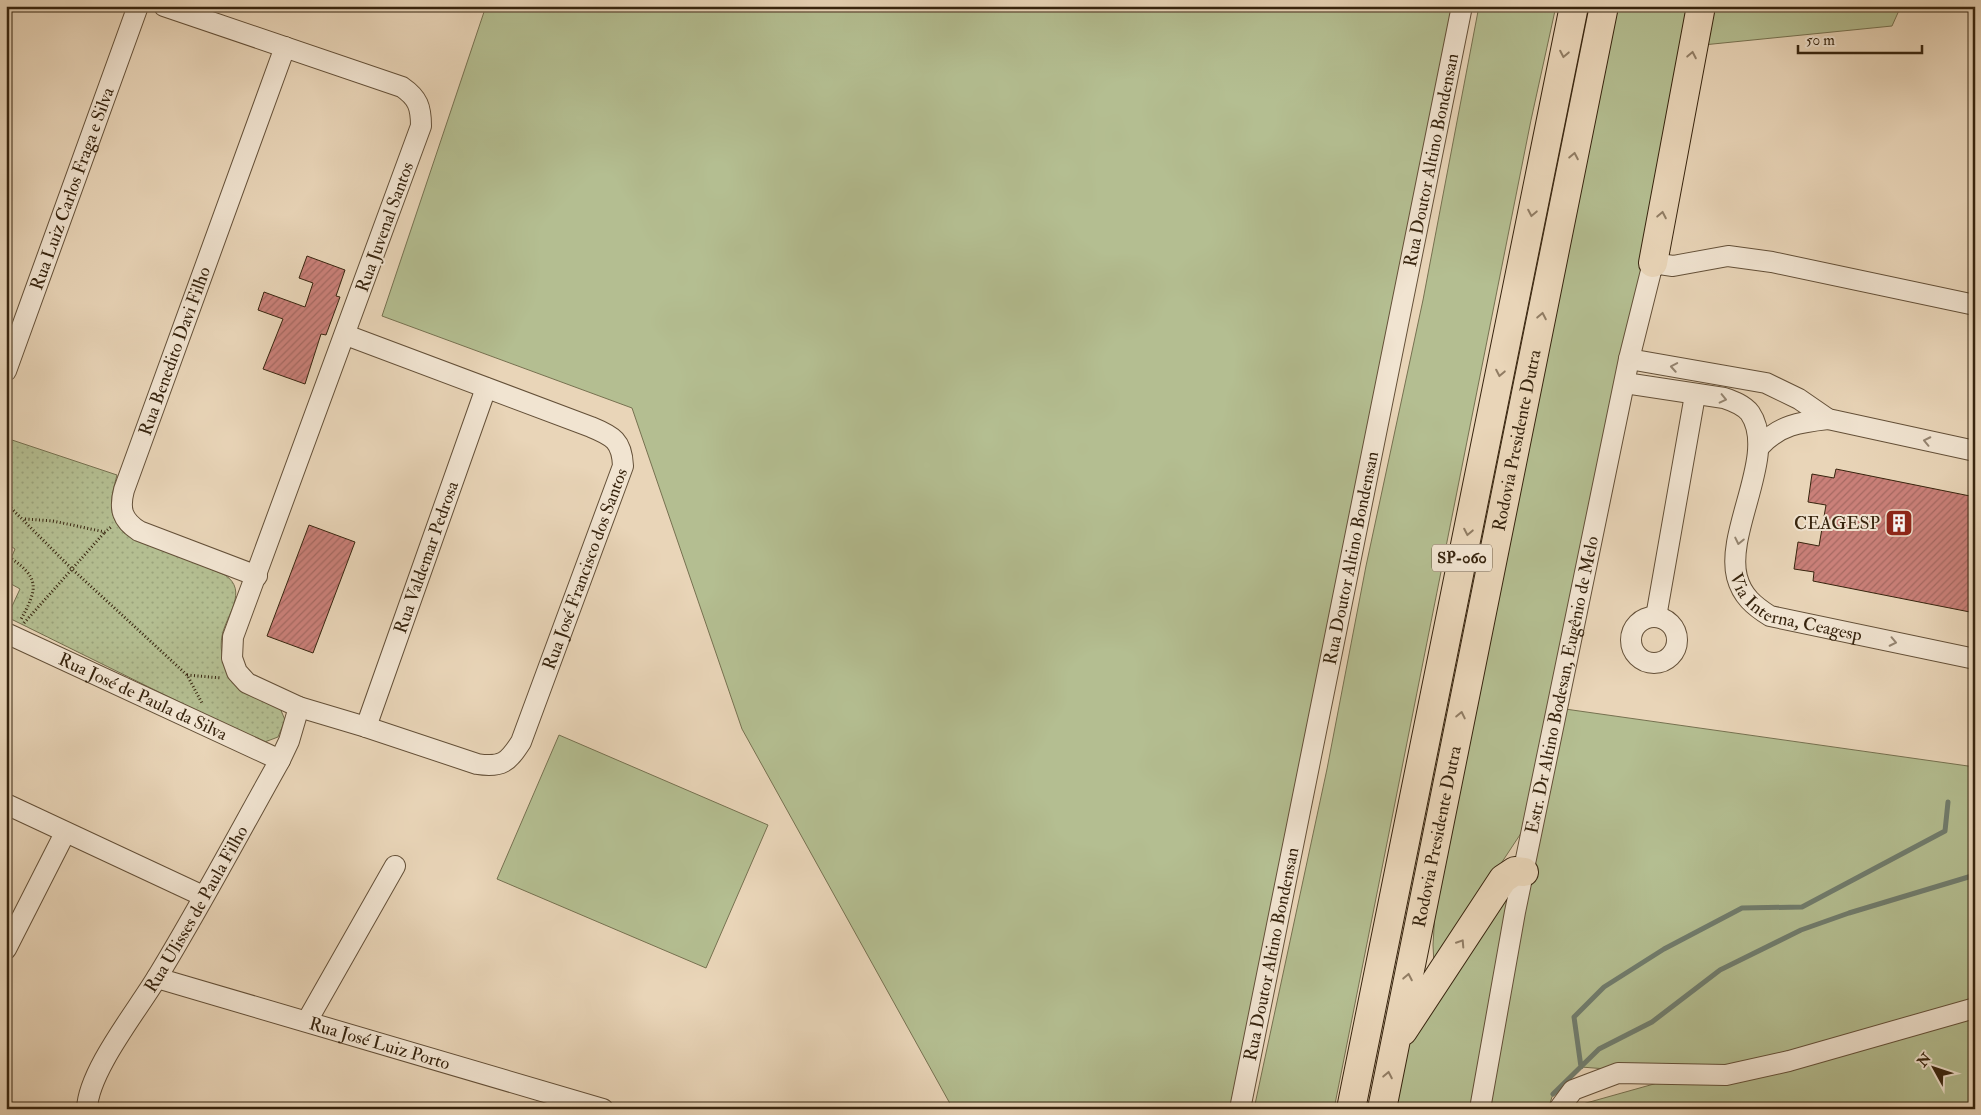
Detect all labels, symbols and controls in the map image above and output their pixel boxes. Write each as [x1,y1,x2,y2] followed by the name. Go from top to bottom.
[1798,22,1922,54] scale bar
[1806,31,1835,50] text: 50 m
[1559,50,1570,58] one-way arrow
[1398,51,1464,269] street label: Rua Doutor Altino Bondensan
[1686,51,1696,59] one-way arrow
[25,83,119,293] street label: Rua Luiz Carlos Fraga e Silva
[1568,152,1579,161] one-way arrow
[351,159,419,295] street label: Rua Juvenal Santos
[1527,209,1538,218] one-way arrow
[1656,210,1667,219] one-way arrow
[133,263,216,439] street label: Rua Benedito Davi Filho
[1536,311,1546,320] one-way arrow
[1487,347,1546,533] street label: Rodovia Presidente Dutra
[1669,362,1678,372] one-way arrow
[1495,368,1505,377] one-way arrow
[1718,393,1727,404] one-way arrow
[1923,436,1932,447] one-way arrow
[1318,449,1384,667] street label: Rua Doutor Altino Bondensan
[537,465,633,673] street label: Rua José Francisco dos Santos
[389,477,464,637] street label: Rua Valdemar Pedrosa
[1884,508,1914,538] building icon: CEAGESP
[1794,512,1880,535] place label: CEAGESP
[1463,527,1473,536] one-way arrow
[1520,534,1604,836] street label: Estr. Dr Altino Bodesan, Eugênio de Melo
[1734,537,1744,545] one-way arrow
[1432,544,1492,572] road number: SP-060
[1725,570,1864,647] street label: Via Interna, Ceagesp
[1888,636,1897,646] one-way arrow
[55,647,232,746] street label: Rua José de Paula da Silva
[1455,711,1465,719] one-way arrow
[1407,743,1466,929] street label: Rodovia Presidente Dutra
[139,821,253,997] street label: Rua Ulisses de Paula Filho
[1238,845,1304,1063] street label: Rua Doutor Altino Bondensan
[1455,940,1464,949] one-way arrow
[1402,973,1413,982] one-way arrow
[306,1012,453,1075] street label: Rua José Luiz Porto
[1908,1042,1958,1092] north arrow
[1913,1049,1935,1071] text: N
[1383,1071,1393,1080] one-way arrow

